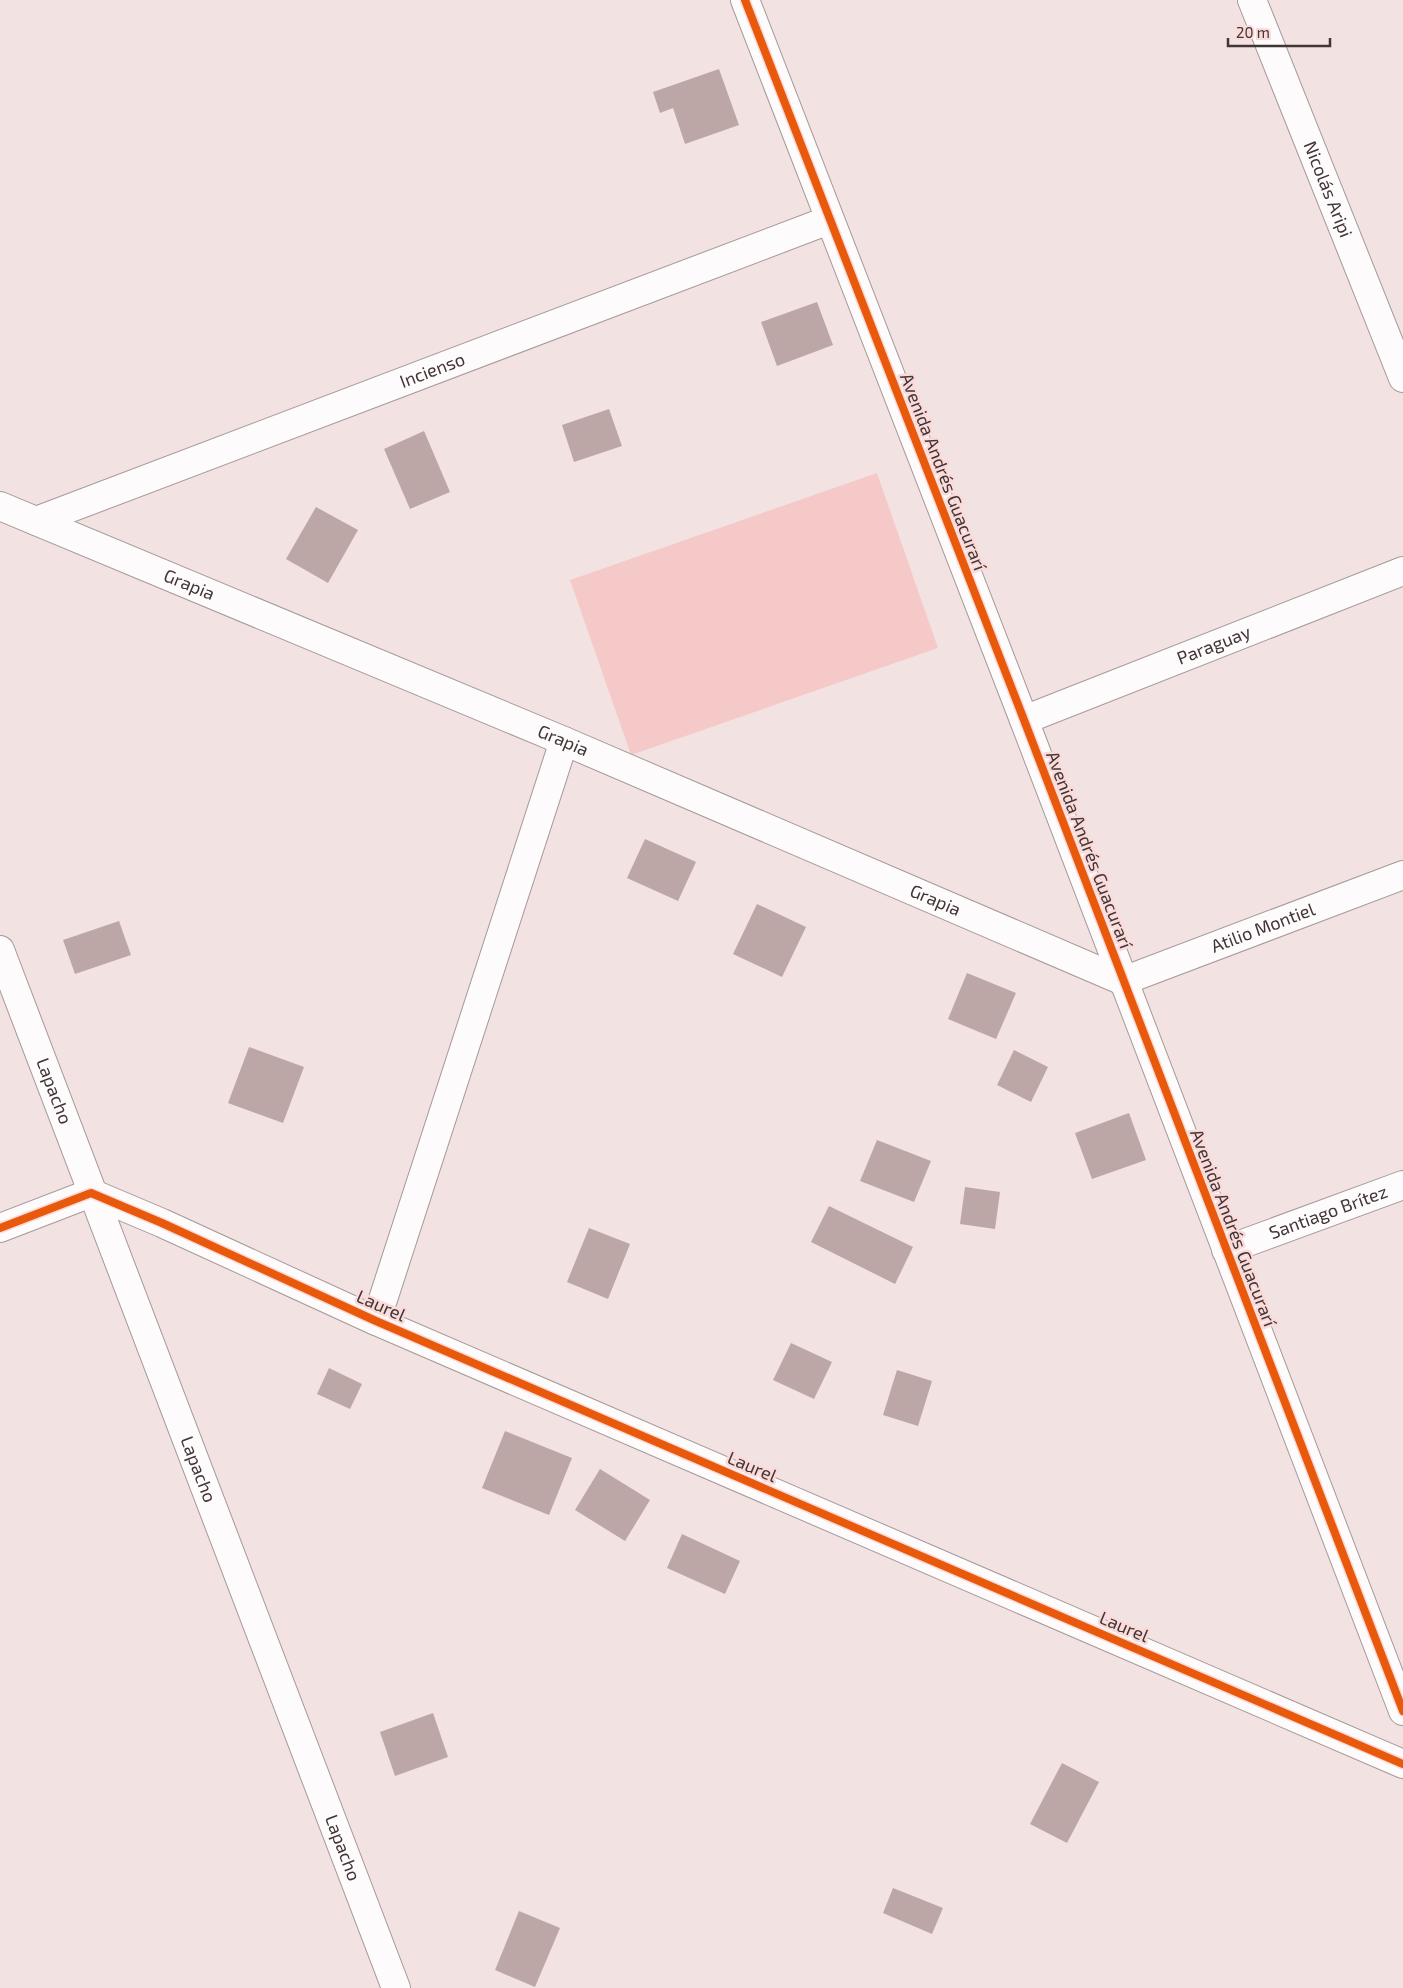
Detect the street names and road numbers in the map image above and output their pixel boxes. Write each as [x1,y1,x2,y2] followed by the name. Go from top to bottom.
[1299,138,1358,240] street label: Nicolás Aripi
[396,347,468,392] street label: Incienso
[896,370,992,574] street label: Avenida Andrés Guacurarí
[161,564,218,604] street label: Grapia
[1173,620,1254,669] street label: Paraguay
[535,719,592,760] street label: Grapia
[1042,748,1138,952] street label: Avenida Andrés Guacurarí
[907,879,964,920] street label: Grapia
[1208,897,1318,957] street label: Atilio Montiel
[32,1055,77,1127] street label: Lapacho
[1186,1126,1282,1330] street label: Avenida Andrés Guacurarí
[1266,1180,1390,1243] street label: Santiago Brítez
[353,1285,410,1326] street label: Laurel
[177,1433,222,1505] street label: Lapacho
[724,1446,781,1487] street label: Laurel
[1096,1606,1153,1647] street label: Laurel
[321,1811,366,1884] street label: Lapacho

